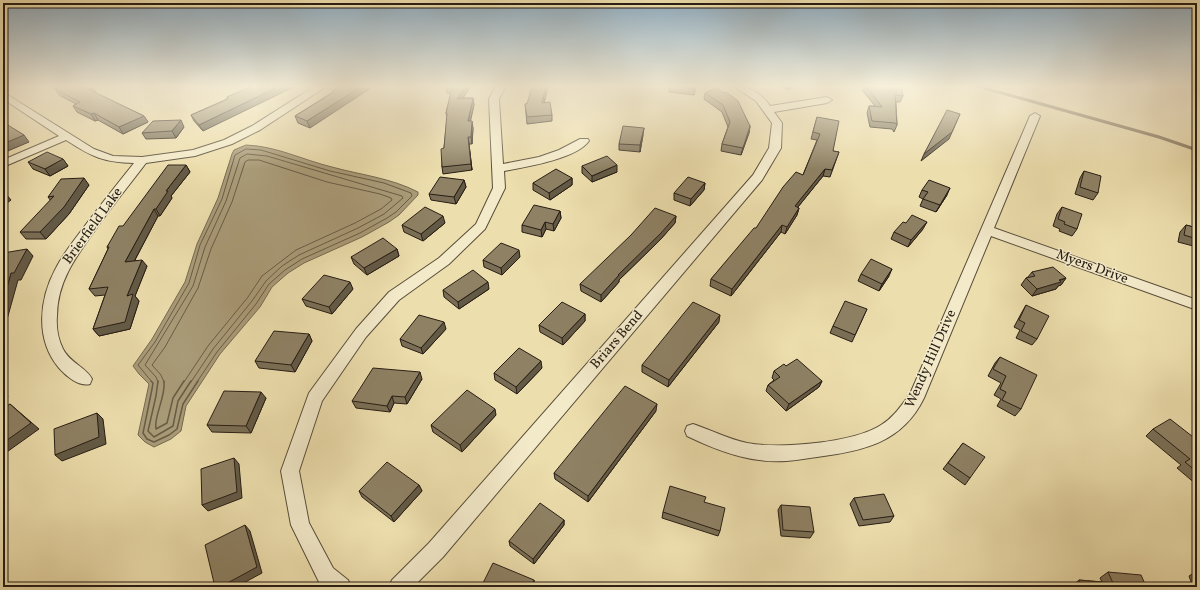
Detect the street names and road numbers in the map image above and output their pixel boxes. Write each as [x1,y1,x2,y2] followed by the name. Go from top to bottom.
[59,184,127,268] street label: Brierfield Lake
[1053,245,1131,289] street label: Myers Drive
[901,306,961,411] street label: Wendy Hill Drive
[586,307,648,373] street label: Briars Bend

